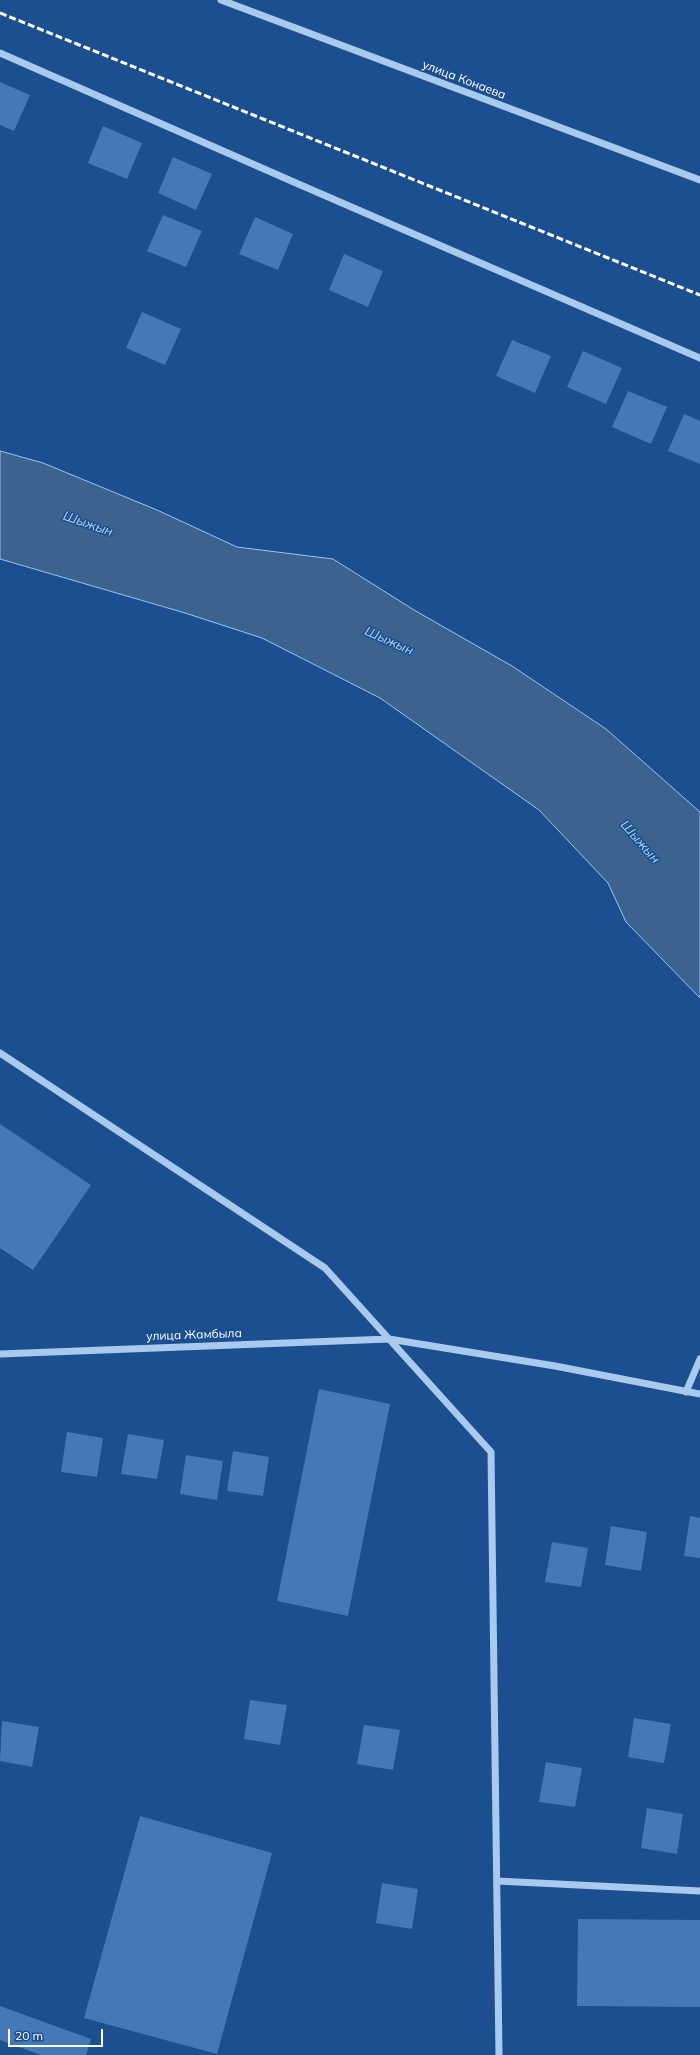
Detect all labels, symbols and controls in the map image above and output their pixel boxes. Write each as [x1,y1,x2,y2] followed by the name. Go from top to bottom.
[420,58,508,102] street label: улица Конаева
[61,508,115,540] water label: Шыжын
[362,623,416,659] water label: Шыжын
[617,817,663,867] water label: Шыжын
[146,1326,242,1344] street label: улица Жамбыла
[10,2021,105,2047] scale bar
[15,2028,43,2043] text: 20 m

